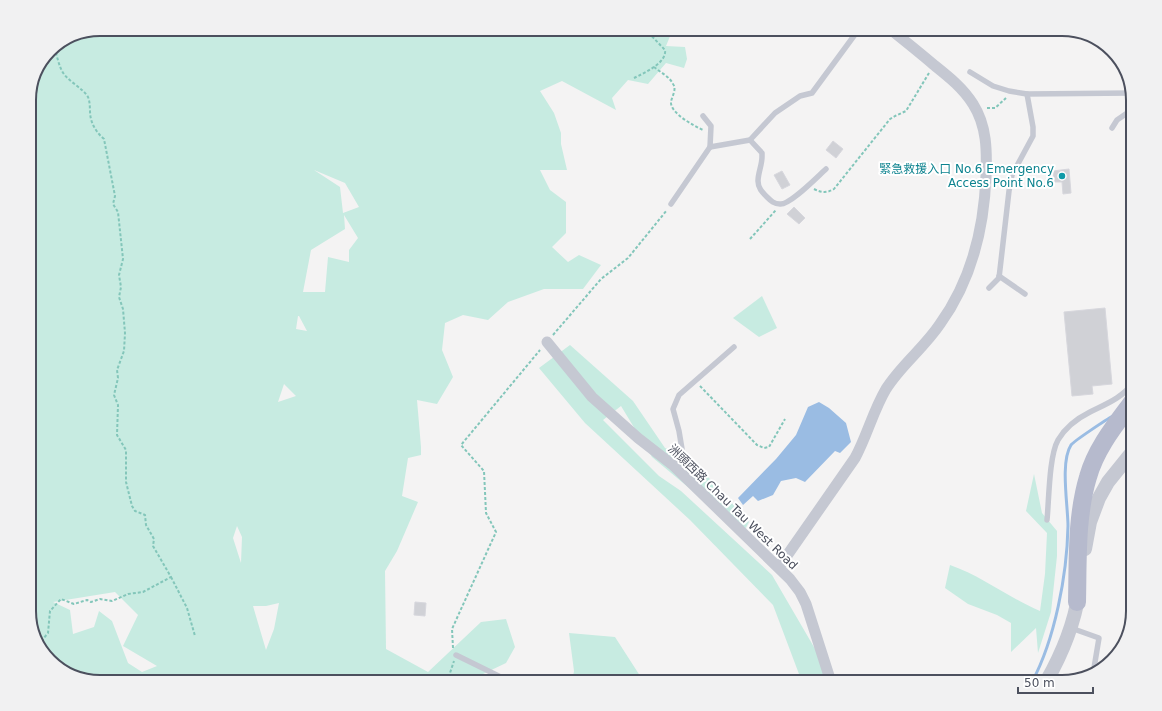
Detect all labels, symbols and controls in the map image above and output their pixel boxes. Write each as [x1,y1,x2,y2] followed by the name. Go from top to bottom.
[879,162,1054,190] place label: 緊急救援入口 No.6 Emergency Access Point No.6
[1057,171,1067,181] marker: 緊急救援入口 No.6 Emergency Access Point No.6
[666,441,800,573] street label: 洲頭西路 Chau Tau West Road
[1018,669,1093,695] scale bar
[1024,676,1055,690] text: 50 m

